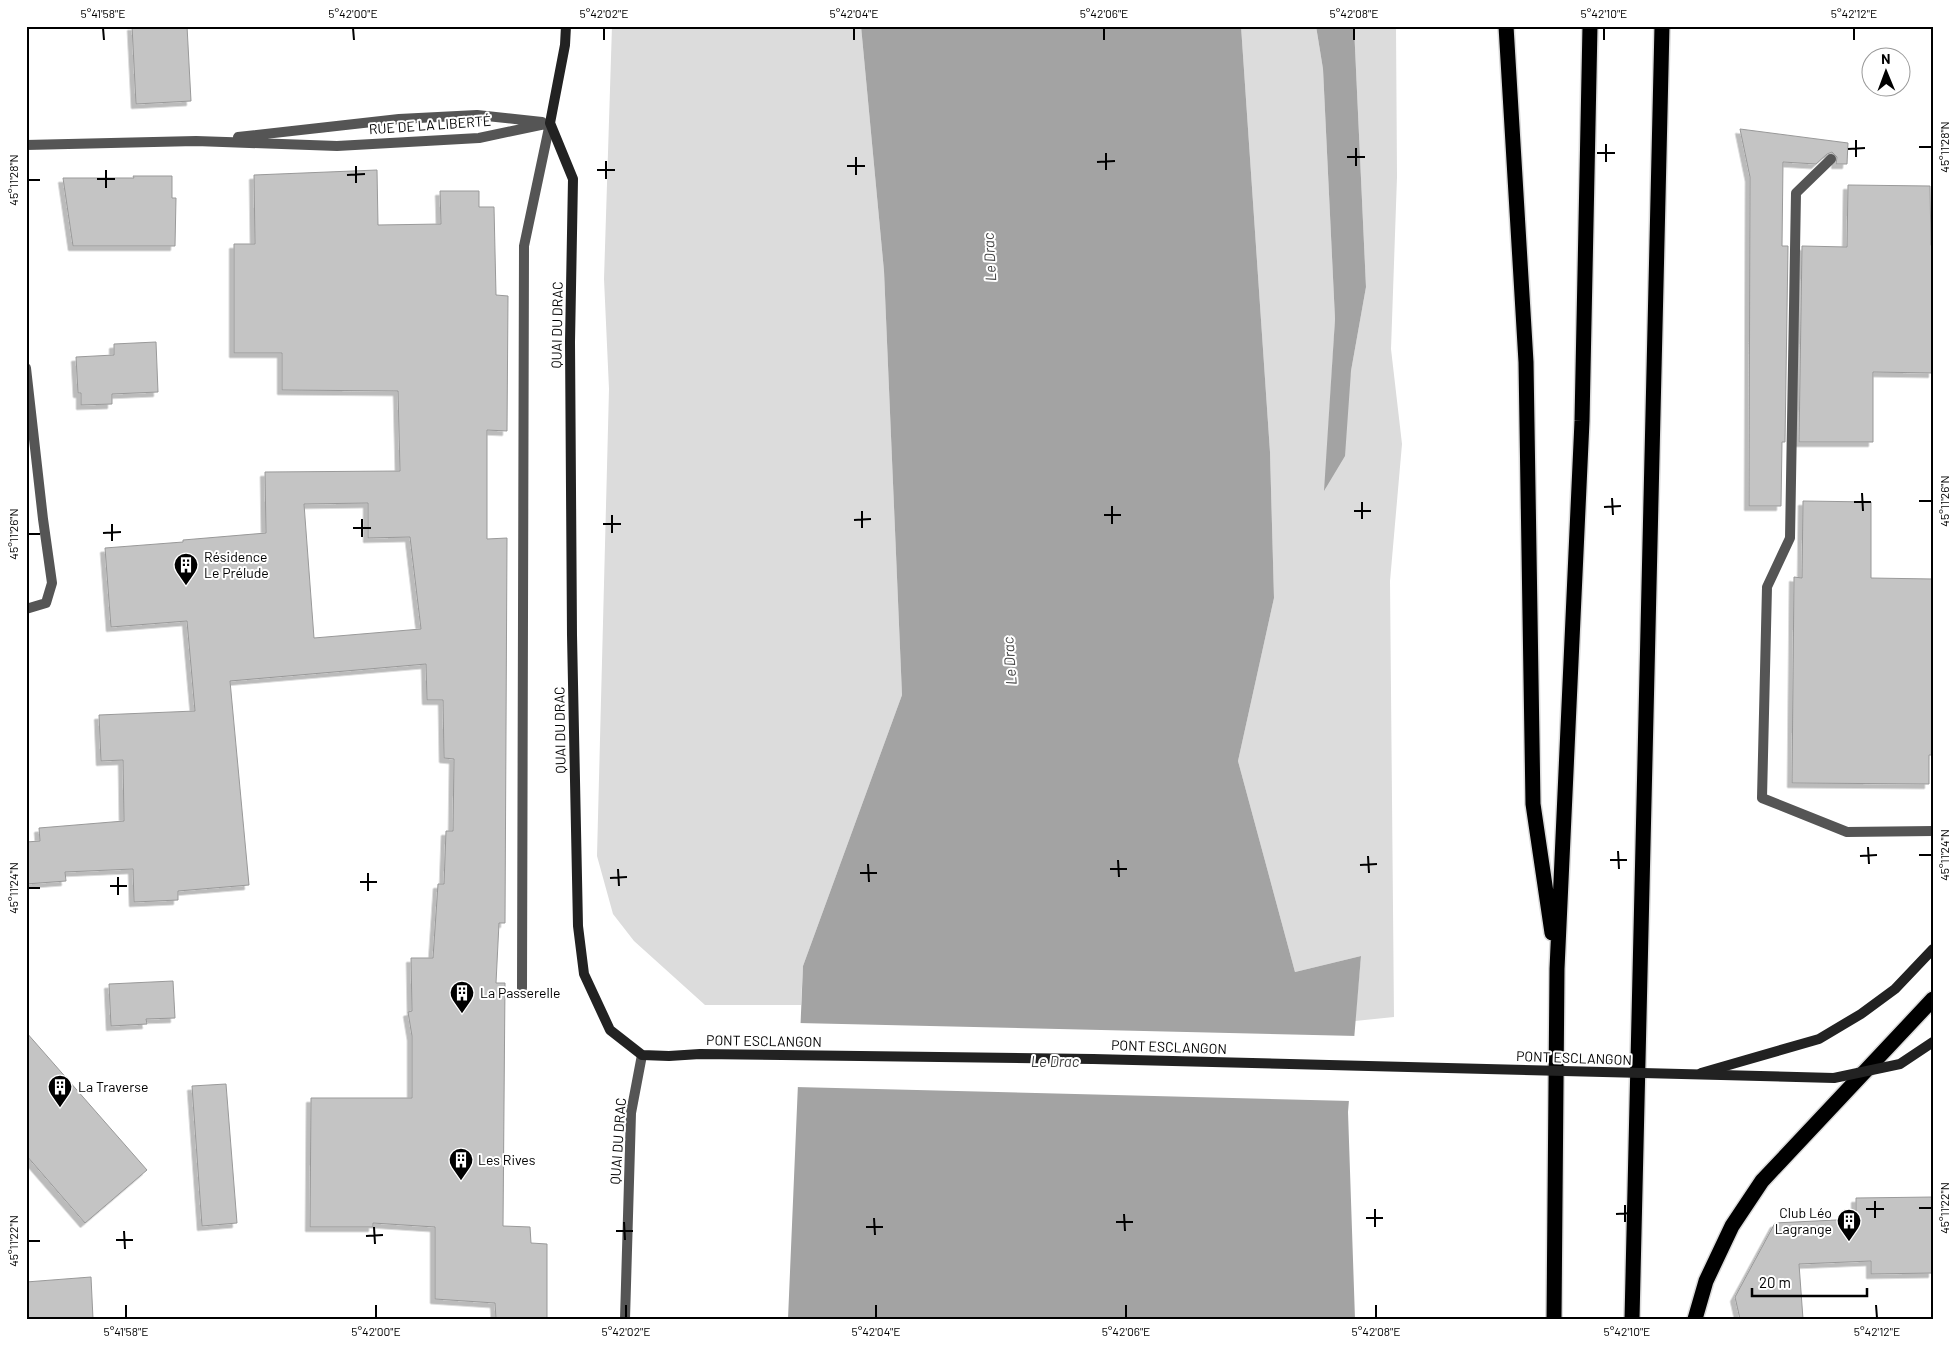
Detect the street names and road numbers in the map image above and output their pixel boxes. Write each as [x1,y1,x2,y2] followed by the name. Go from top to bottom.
[368,112,492,137] street label: RUE DE LA LIBERTÉ
[547,281,566,369] street label: QUAI DU DRAC
[550,686,569,774] street label: QUAI DU DRAC
[706,1031,822,1050] street label: PONT ESCLANGON
[1111,1036,1227,1057] street label: PONT ESCLANGON
[1516,1047,1632,1068] street label: PONT ESCLANGON
[606,1097,629,1185] street label: QUAI DU DRAC

